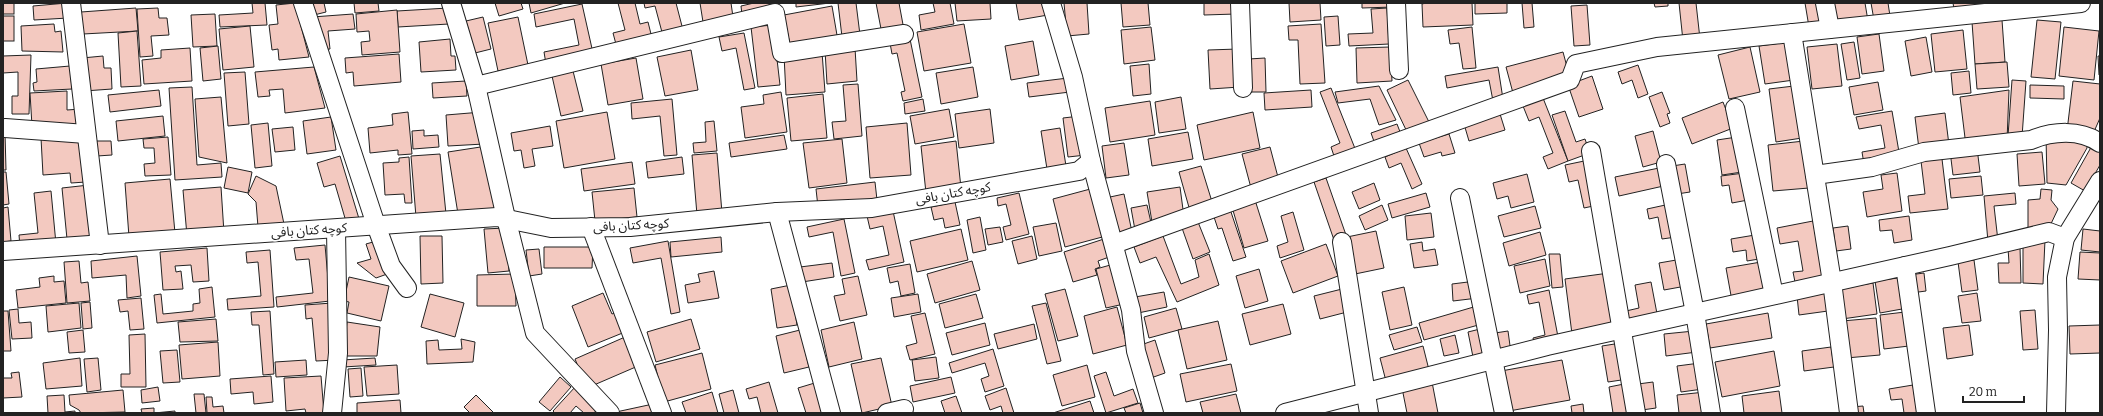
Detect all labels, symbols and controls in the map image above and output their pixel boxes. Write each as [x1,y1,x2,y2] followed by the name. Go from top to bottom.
[914,179,993,209] street label: کوچه کتان بافی
[593,215,670,237] street label: کوچه کتان بافی
[270,220,348,242] street label: کوچه کتان بافی
[1963,378,2024,404] scale bar
[1969,385,1998,399] text: 20 m

